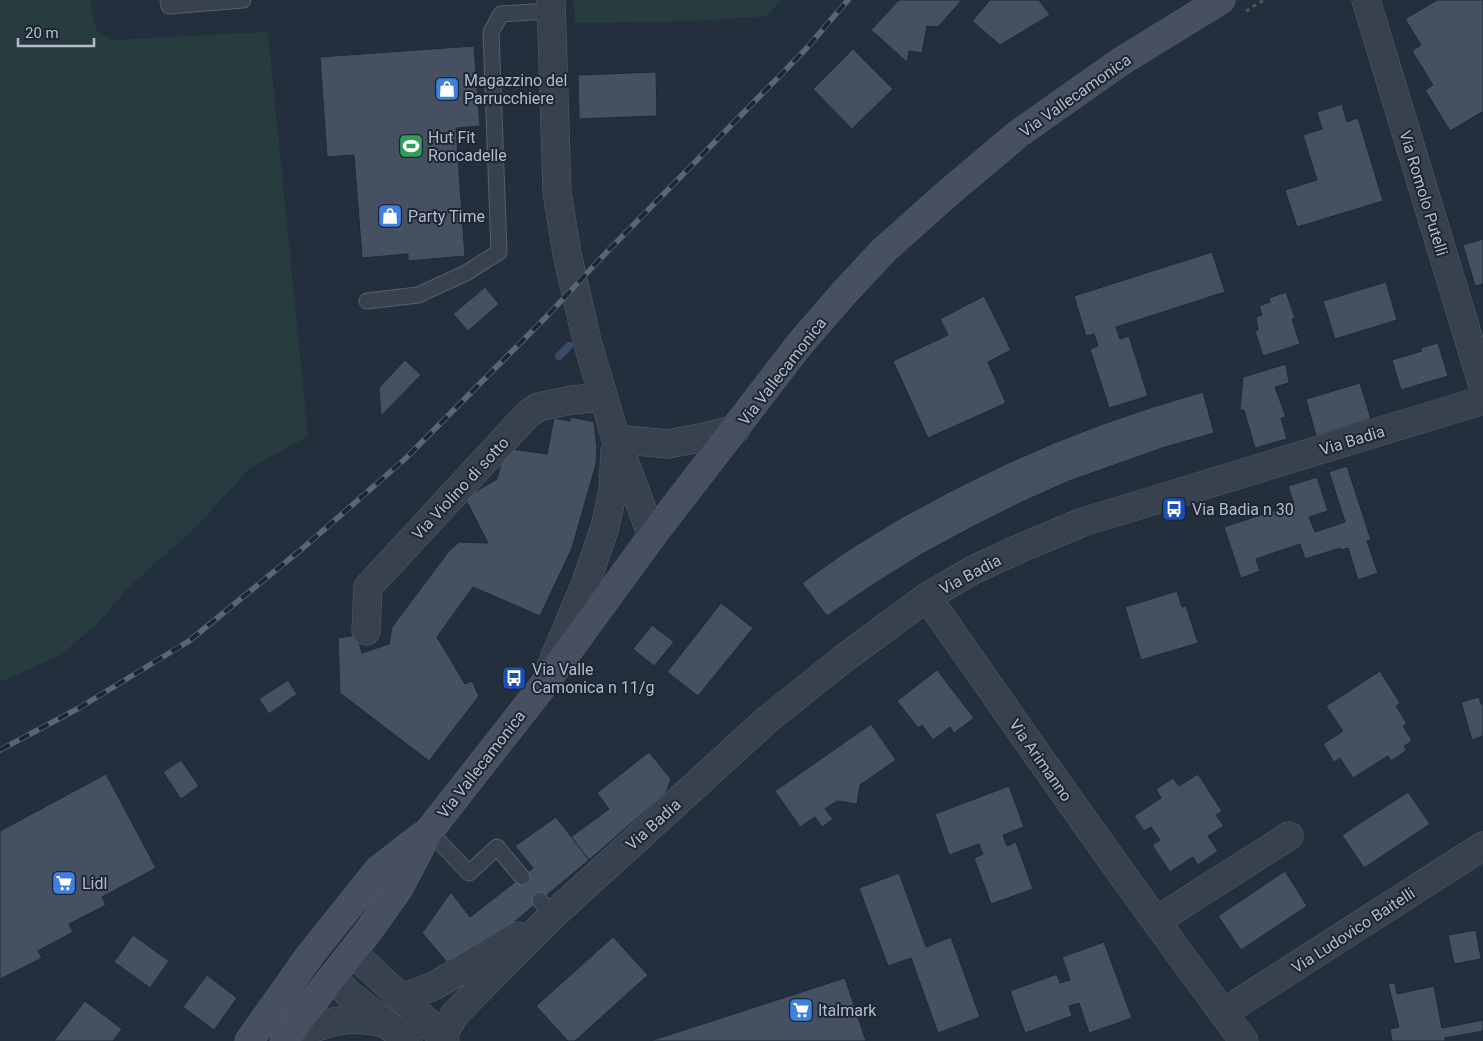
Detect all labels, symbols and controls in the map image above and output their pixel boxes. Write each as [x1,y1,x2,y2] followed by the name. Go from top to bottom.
[18,15,94,47] scale bar
[25,24,59,42] text: 20 m
[1016,50,1135,141] street label: Via Vallecamonica
[464,71,567,108] place label: Magazzino del Parrucchiere
[434,76,460,102] shop icon: Magazzino del Parrucchiere
[428,128,507,165] place label: Hut Fit Roncadelle
[1395,128,1452,258] street label: Via Romolo Putelli
[398,133,424,159] sports icon: Hut Fit Roncadelle
[377,203,403,229] shop icon: Party Time
[408,207,485,226] place label: Party Time
[734,314,830,429] street label: Via Vallecamonica
[1317,422,1387,459] street label: Via Badia
[408,433,513,544] street label: Via Violino di sotto
[1161,496,1187,522] bus stop icon: Via Badia n 30
[1192,500,1294,519] place label: Via Badia n 30
[936,550,1004,599] street label: Via Badia
[532,660,654,697] place label: Via Valle Camonica n 11/g
[501,665,527,691] bus stop icon: Via Valle Camonica n 11/g
[433,707,529,822] street label: Via Vallecamonica
[1005,716,1076,805] street label: Via Arimanno
[622,795,685,854] street label: Via Badia
[51,870,77,896] supermarket icon: Lidl
[82,874,107,893] place label: Lidl
[1288,884,1418,977] street label: Via Ludovico Baitelli
[788,997,814,1023] supermarket icon: Italmark
[818,1001,877,1020] place label: Italmark

